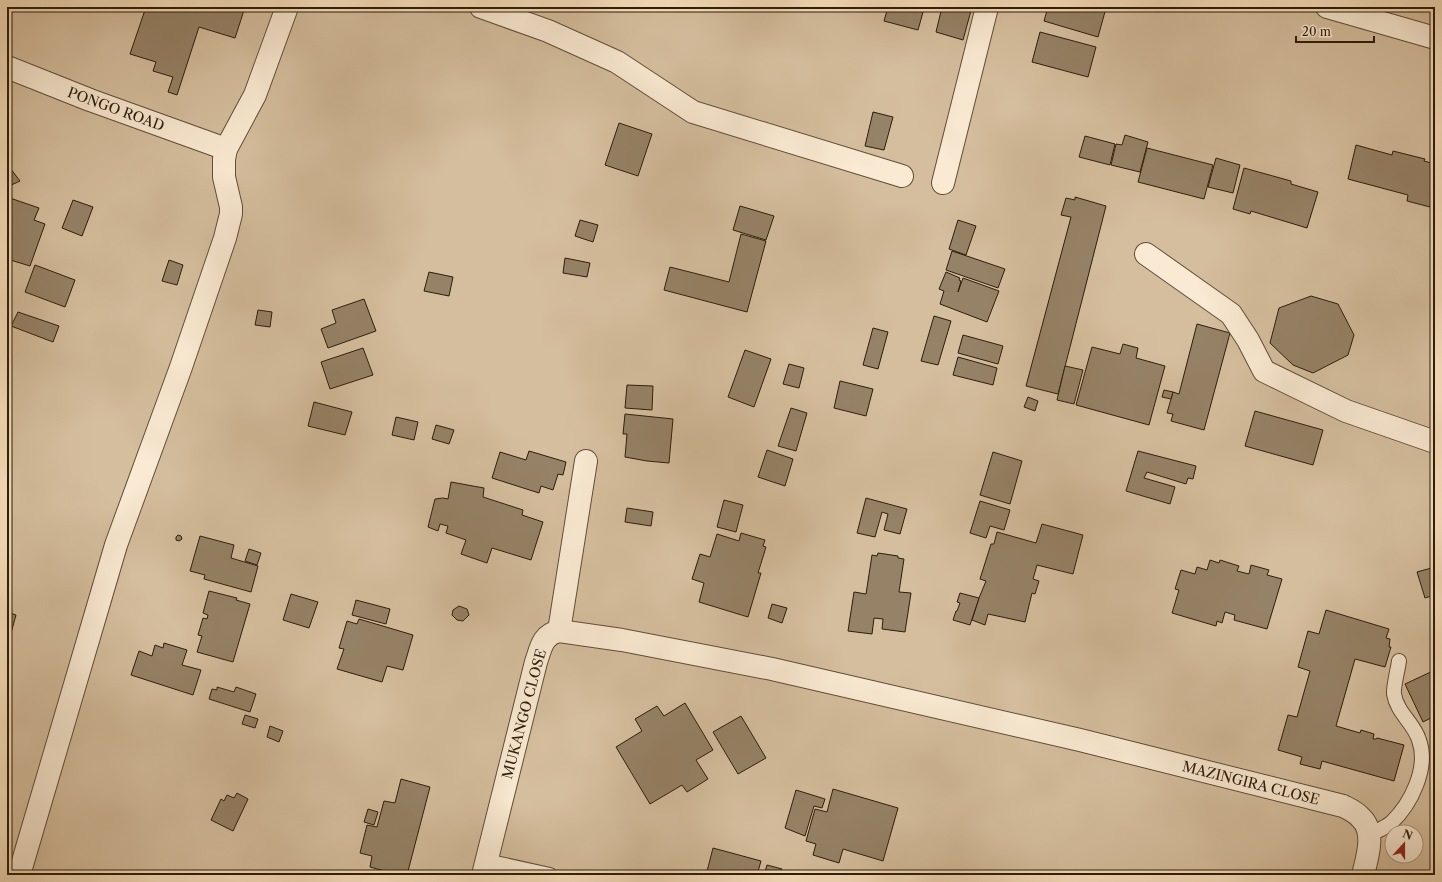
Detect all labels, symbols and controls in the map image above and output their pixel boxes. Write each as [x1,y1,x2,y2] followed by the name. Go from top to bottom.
[1296,18,1374,44] scale bar
[1302,24,1331,39] text: 20 m
[65,83,167,135] street label: PONGO ROAD
[498,647,550,781] street label: MUKANGO CLOSE
[1181,757,1321,809] street label: MAZINGIRA CLOSE
[1384,824,1424,864] north arrow
[1401,826,1415,843] text: N

